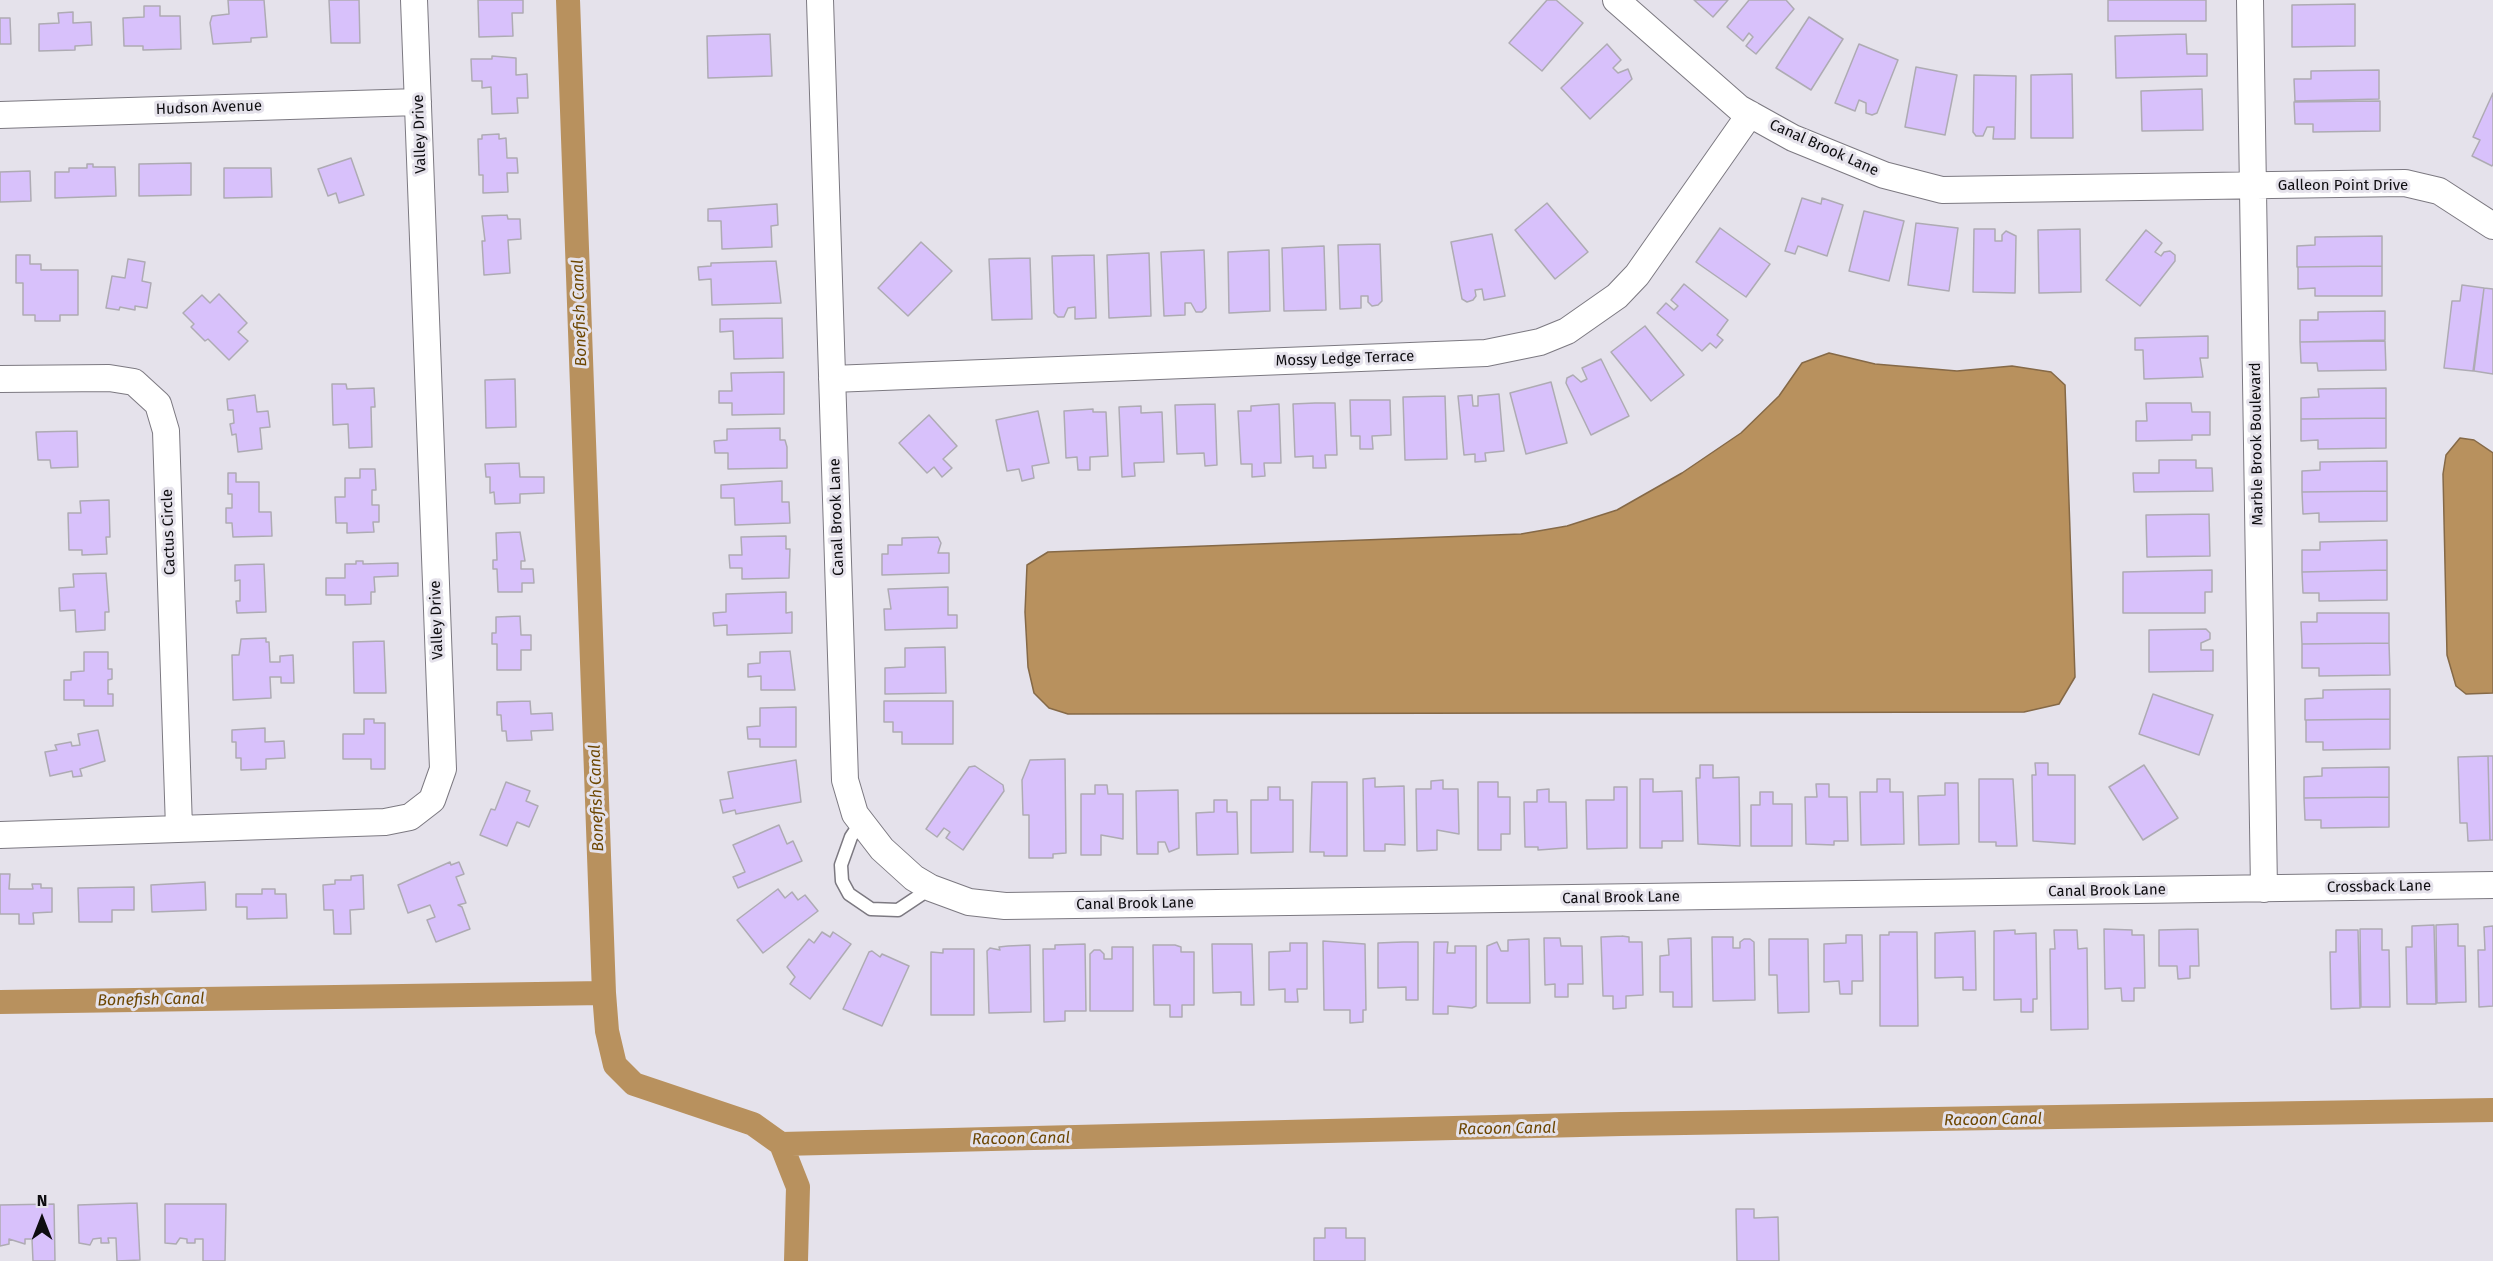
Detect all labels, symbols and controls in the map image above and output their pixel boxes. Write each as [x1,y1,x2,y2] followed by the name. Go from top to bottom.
[410,94,430,174] street label: Valley Drive
[156,97,262,119] street label: Hudson Avenue
[1767,116,1881,180] street label: Canal Brook Lane
[2278,177,2408,195] street label: Galleon Point Drive
[569,259,591,367] water label: Bonefish Canal
[1275,348,1415,370] street label: Mossy Ledge Terrace
[2247,362,2267,526] street label: Marble Brook Boulevard
[826,458,848,576] street label: Canal Brook Lane
[158,489,180,575] street label: Cactus Circle
[427,580,447,660] street label: Valley Drive
[586,744,608,852] water label: Bonefish Canal
[2327,877,2431,897] street label: Crossback Lane
[2048,881,2166,901] street label: Canal Brook Lane
[1562,888,1680,908] street label: Canal Brook Lane
[1076,894,1194,914] street label: Canal Brook Lane
[97,989,205,1011] water label: Bonefish Canal
[1944,1110,2042,1130] water label: Racoon Canal
[1458,1119,1556,1139] water label: Racoon Canal
[972,1129,1070,1149] water label: Racoon Canal
[12,1189,72,1249] north arrow
[37,1191,47,1210] text: N

